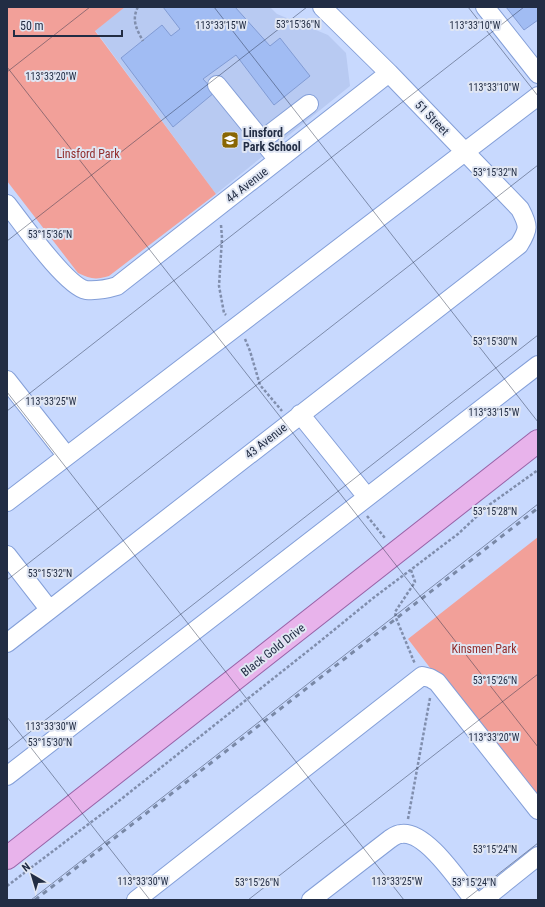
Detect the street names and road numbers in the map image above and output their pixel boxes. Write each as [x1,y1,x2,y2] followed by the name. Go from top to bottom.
[412,98,452,139] street label: 51 Street
[223,164,271,206] street label: 44 Avenue
[242,420,290,462] street label: 43 Avenue
[238,620,308,679] street label: Black Gold Drive

